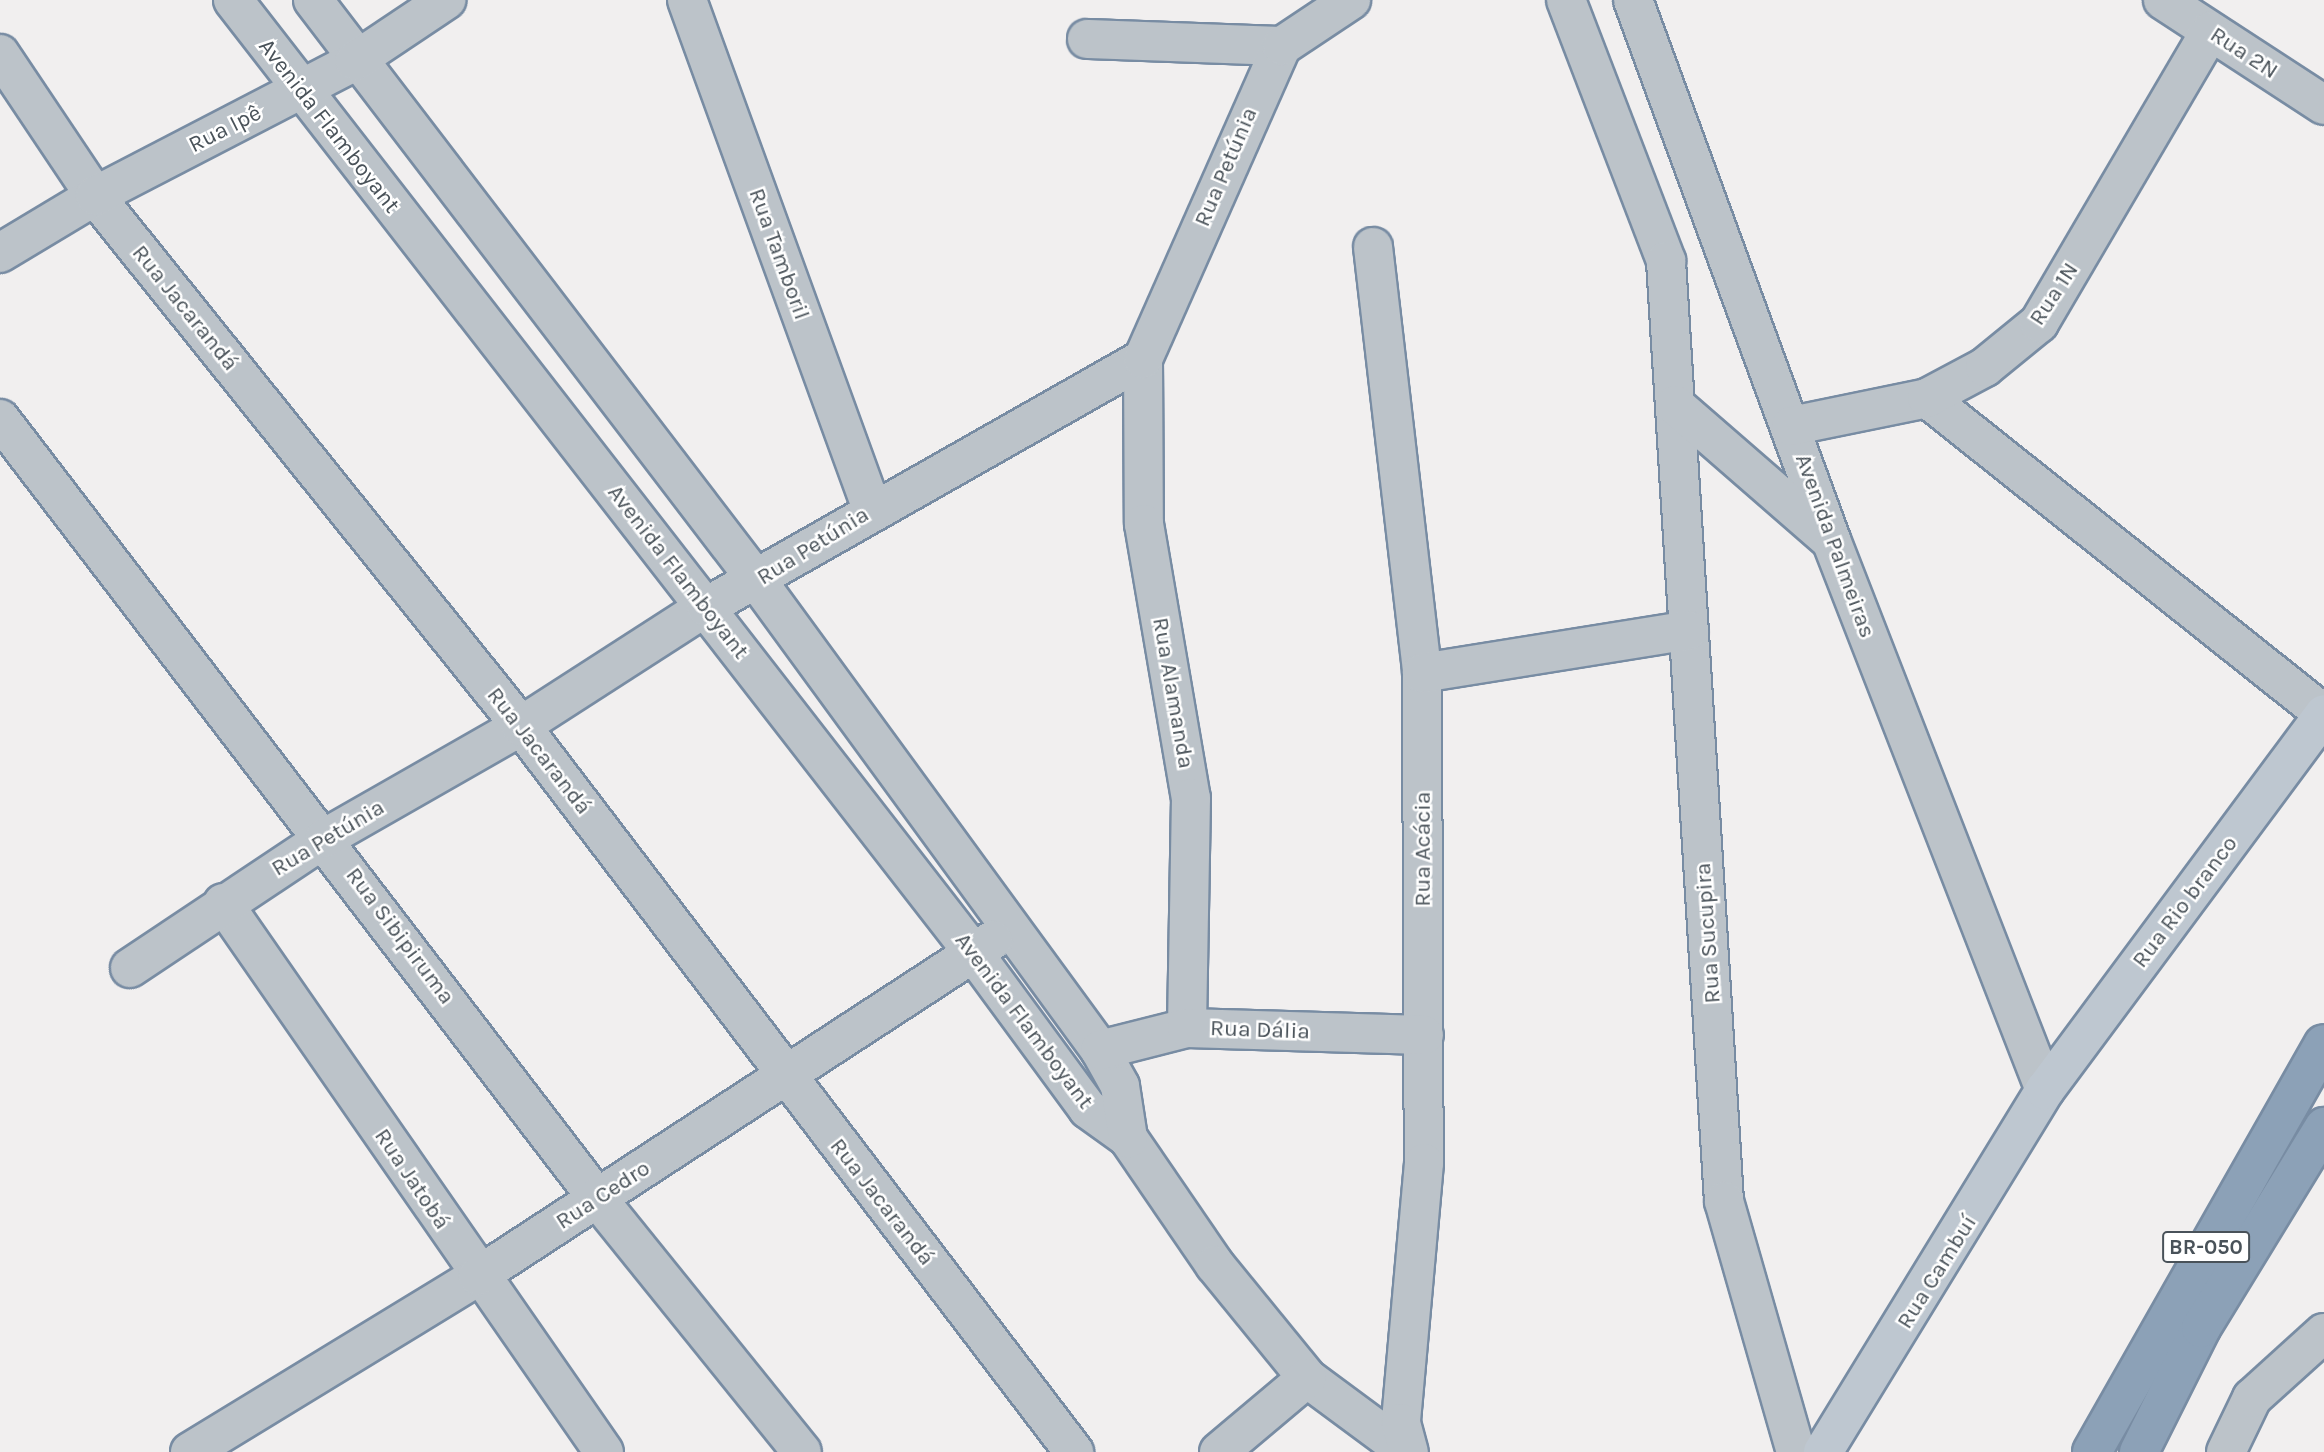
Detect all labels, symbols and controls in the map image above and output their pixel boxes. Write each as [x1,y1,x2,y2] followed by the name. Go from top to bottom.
[2205,21,2283,85] street label: Rua 2N
[252,33,406,219] street label: Avenida Flamboyant
[184,99,266,159] street label: Rua Ipê
[1189,103,1263,231] street label: Rua Petúnia
[742,185,816,323] street label: Rua Tamboril
[126,240,244,376] street label: Rua Jacarandá
[2024,257,2084,331] street label: Rua 1N
[1789,450,1881,642] street label: Avenida Palmeiras
[601,479,755,665] street label: Avenida Flamboyant
[752,501,874,591] street label: Rua Petúnia
[1146,615,1200,771] street label: Rua Alamanda
[481,682,597,820] street label: Rua Jacarandá
[1409,791,1437,907] street label: Rua Acácia
[267,794,389,882] street label: Rua Petúnia
[2126,831,2244,973] street label: Rua Rio branco
[340,862,460,1010] street label: Rua Sibipiruma
[1689,862,1727,1004] street label: Rua Sucupira
[949,928,1099,1114] street label: Avenida Flamboyant
[1210,1014,1310,1046] street label: Rua Dália
[368,1123,456,1235] street label: Rua Jatobá
[824,1133,940,1271] street label: Rua Jacarandá
[551,1154,655,1236] street label: Rua Cedro
[1891,1210,1983,1334] street label: Rua Cambuí
[2160,1230,2252,1264] road number: BR-050

